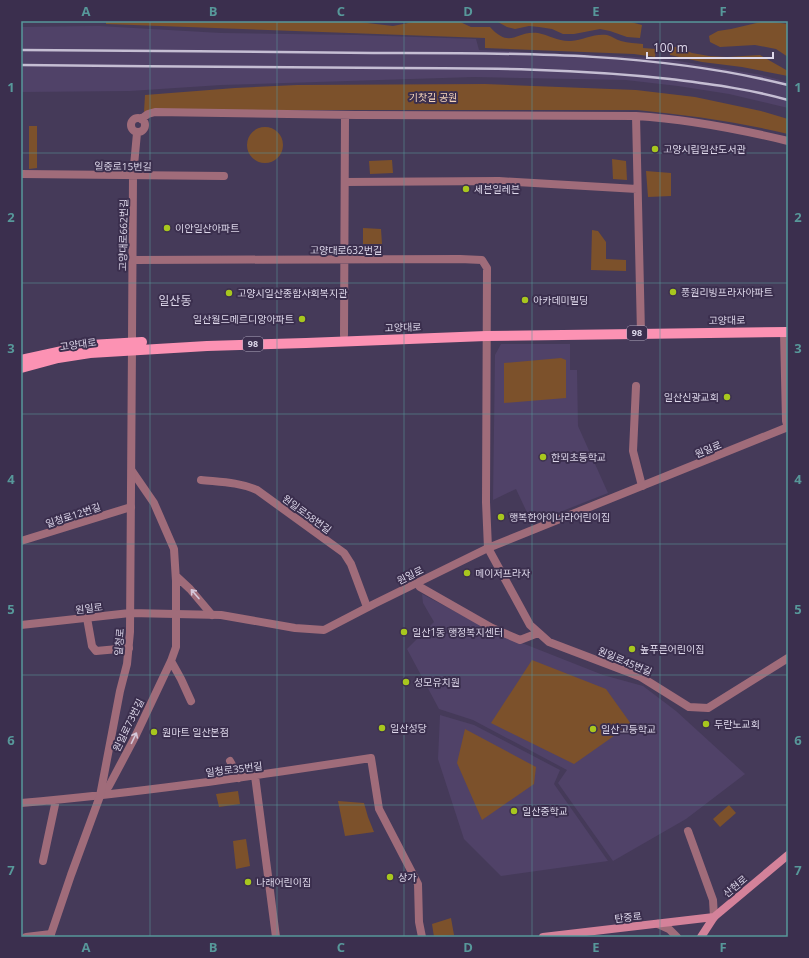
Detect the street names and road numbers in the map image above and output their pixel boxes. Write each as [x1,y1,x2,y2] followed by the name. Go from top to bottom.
[94,158,152,174] street label: 일중로15번길
[115,199,131,271] street label: 고양대로662번길
[310,243,382,257] street label: 고양대로632번길
[708,313,746,327] street label: 고양대로
[384,319,422,335] street label: 고양대로
[627,326,647,340] road number: 98
[59,335,97,353] street label: 고양대로
[243,337,263,351] road number: 98
[693,437,723,461] street label: 원일로
[280,491,334,537] street label: 원일로58번길
[44,499,102,531] street label: 일청로12번길
[395,563,425,587] street label: 원일로
[74,599,104,617] street label: 원일로
[111,628,127,656] street label: 일청로
[596,643,654,679] street label: 원일로45번길
[109,696,147,754] street label: 원일로73번길
[205,759,263,779] street label: 일청로35번길
[720,872,750,900] street label: 산현로
[614,909,642,925] street label: 탄중로

